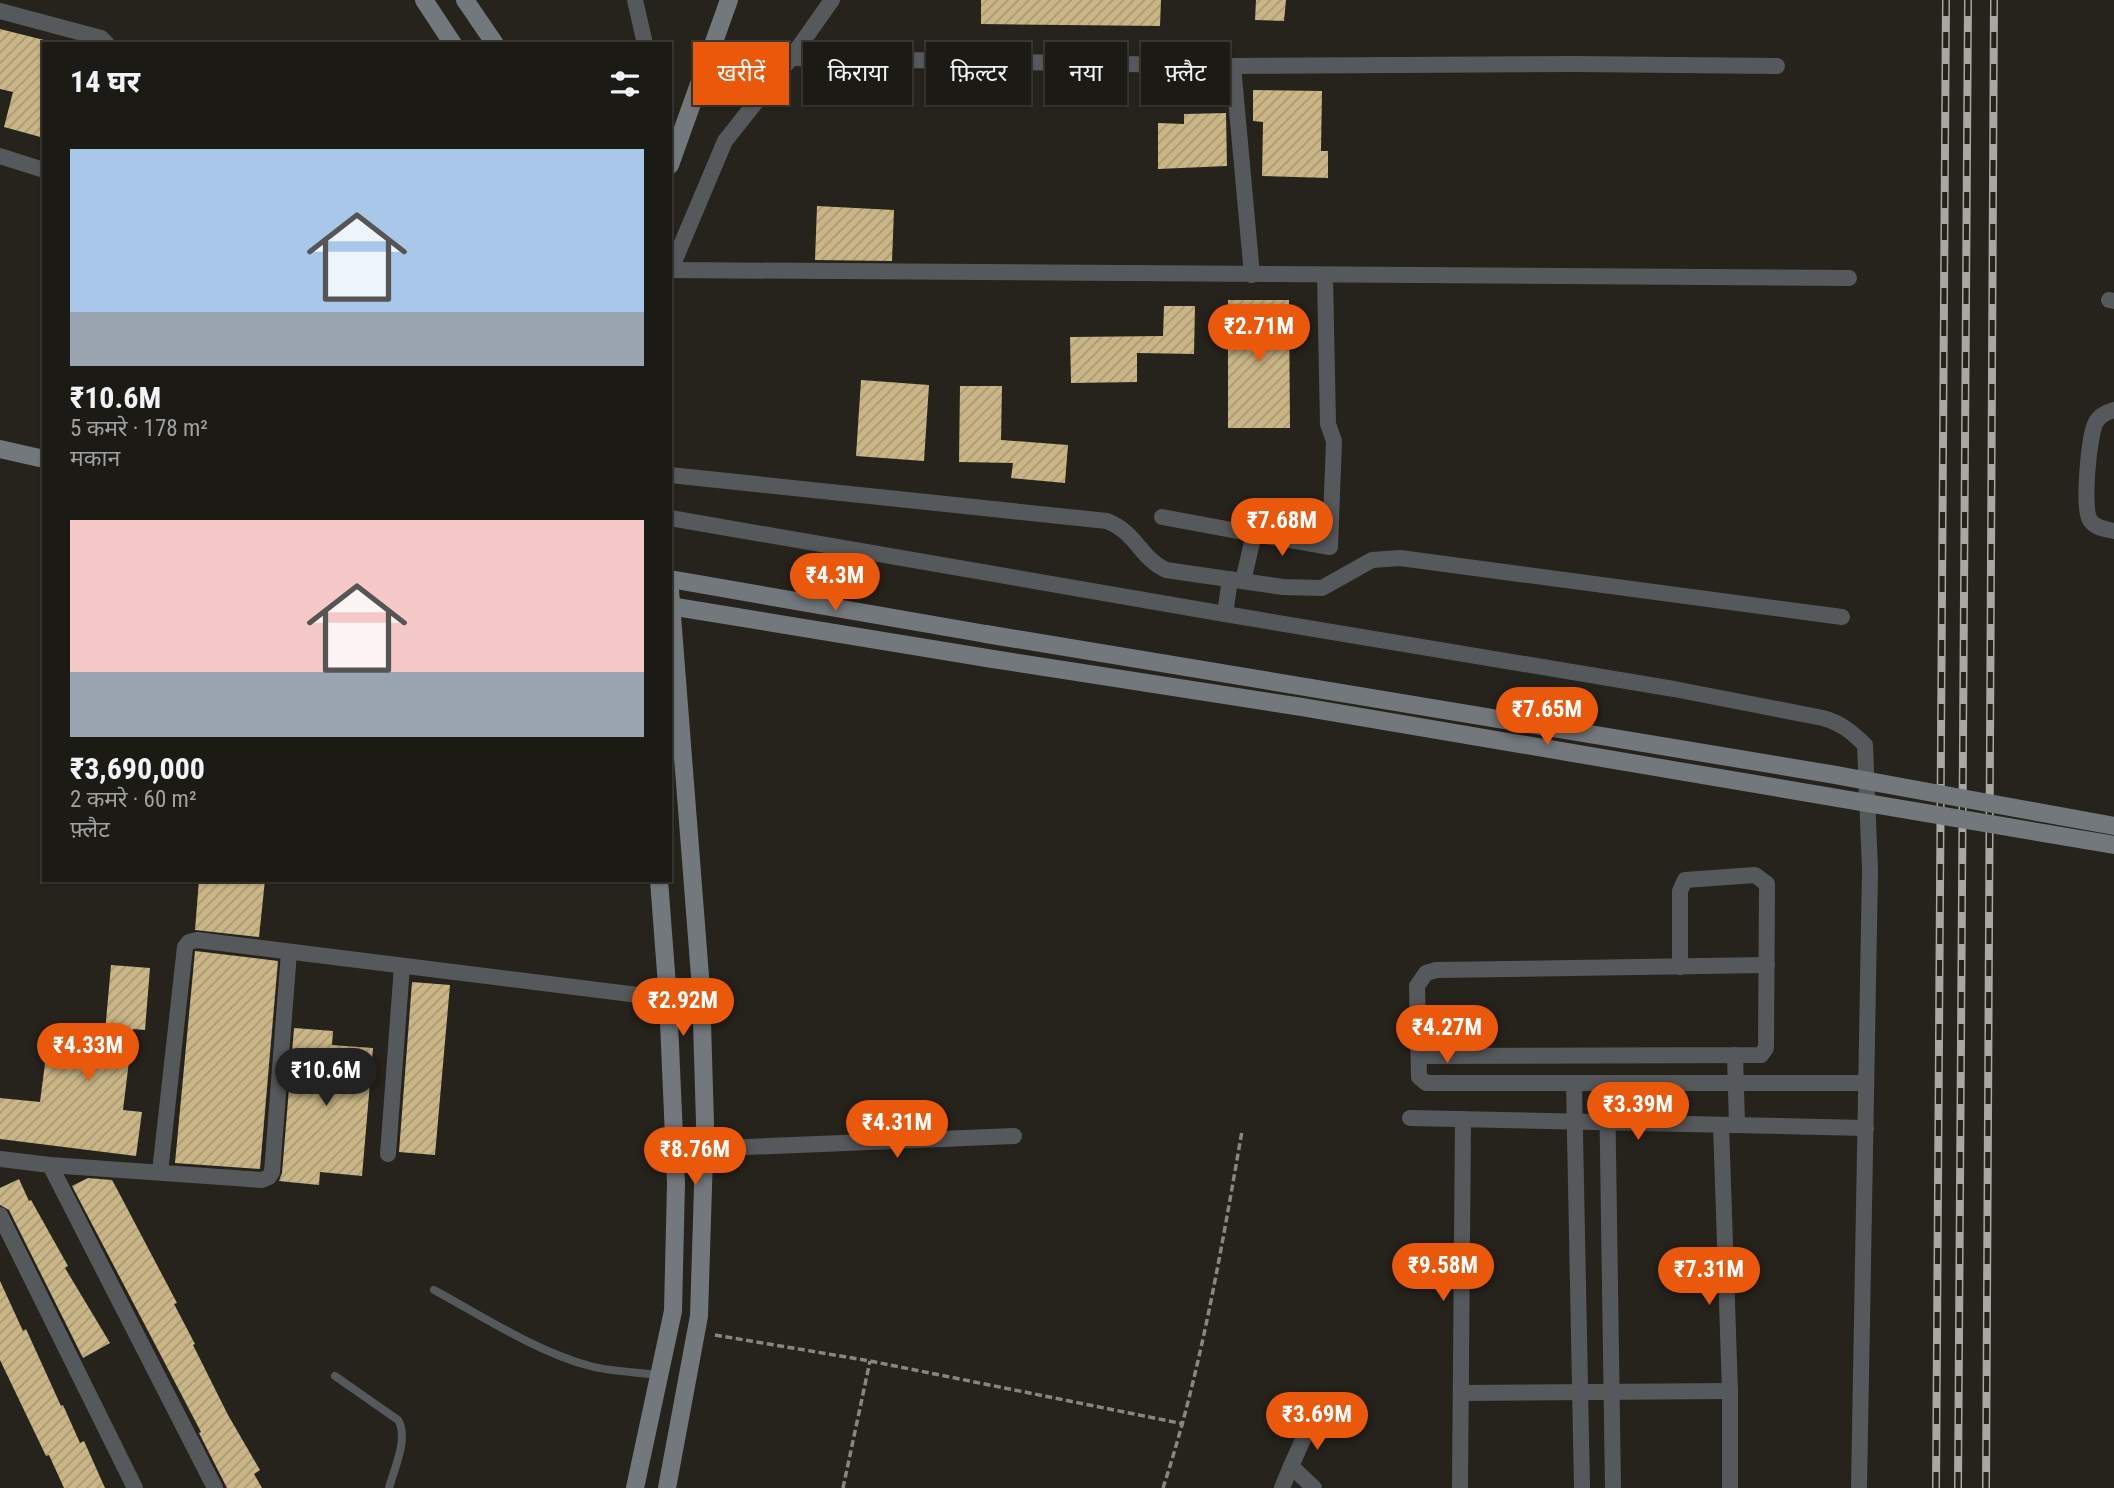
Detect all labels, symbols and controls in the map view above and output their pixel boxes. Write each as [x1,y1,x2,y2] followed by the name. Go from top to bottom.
[693,42,789,105] chip: खरीदें
[803,42,912,105] chip: किराया
[926,42,1031,105] chip: फ़िल्टर
[1045,42,1127,105] chip: नया
[1141,42,1230,105] chip: फ़्लैट
[70,64,140,99] text: 14 घर
[606,65,644,103] icon: filters
[294,194,420,320] icon: home
[1202,304,1316,364] pin: ₹2.71M
[1224,313,1294,340] text: ₹2.71M
[70,380,161,415] text: ₹10.6M
[70,415,208,442] text: 5 कमरे · 178 m²
[70,445,120,472] text: मकान
[1225,498,1339,558] pin: ₹7.68M
[1247,507,1317,534] text: ₹7.68M
[786,554,884,613] pin: ₹4.3M
[806,562,864,589] text: ₹4.3M
[294,565,420,691] icon: home
[1490,688,1604,747] pin: ₹7.65M
[1512,696,1582,723] text: ₹7.65M
[70,751,205,786] text: ₹3,690,000
[70,786,197,813] text: 2 कमरे · 60 m²
[70,816,110,843] text: फ़्लैट
[626,978,740,1038] pin: ₹2.92M
[648,987,718,1014] text: ₹2.92M
[1390,1006,1504,1065] pin: ₹4.27M
[1412,1014,1482,1041] text: ₹4.27M
[31,1024,145,1083] pin: ₹4.33M
[53,1032,123,1059] text: ₹4.33M
[269,1048,383,1108] pin: ₹10.6M
[291,1057,361,1084] text: ₹10.6M
[1581,1082,1695,1142] pin: ₹3.39M
[1603,1091,1673,1118] text: ₹3.39M
[840,1100,954,1160] pin: ₹4.31M
[862,1109,932,1136] text: ₹4.31M
[638,1128,752,1187] pin: ₹8.76M
[660,1136,730,1163] text: ₹8.76M
[1386,1244,1500,1303] pin: ₹9.58M
[1652,1248,1766,1307] pin: ₹7.31M
[1408,1252,1478,1279] text: ₹9.58M
[1674,1256,1744,1283] text: ₹7.31M
[1260,1392,1374,1452] pin: ₹3.69M
[1282,1401,1352,1428] text: ₹3.69M

